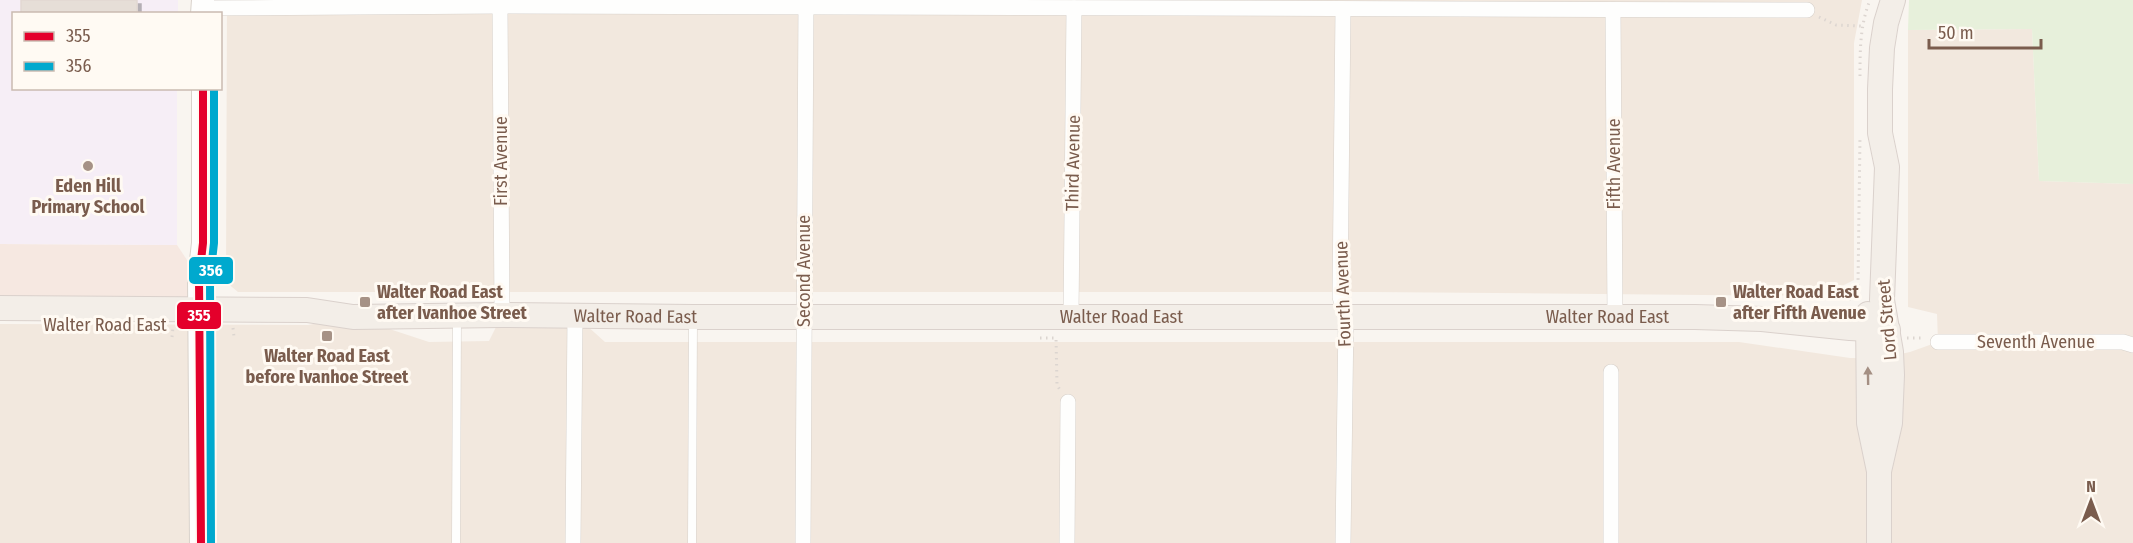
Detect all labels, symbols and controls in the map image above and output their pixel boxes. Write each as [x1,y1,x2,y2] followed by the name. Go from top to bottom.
[12,12,222,90] legend
[1929,12,2042,50] scale bar
[1938,22,1974,44] text: 50 m
[66,25,91,47] text: 355
[66,55,91,77] text: 356
[1061,115,1085,211] street label: Third Avenue
[490,116,512,206] street label: First Avenue
[1603,118,1625,210] street label: Fifth Avenue
[81,159,95,173] marker: Eden Hill Primary School
[31,175,145,218] place label: Eden Hill Primary School
[793,215,815,327] street label: Second Avenue
[1330,240,1356,347] street label: Fourth Avenue
[188,256,234,285] line badge: 356
[198,261,223,280] text: 356
[1873,279,1901,361] street label: Lord Street
[377,281,528,324] place label: Walter Road East after Ivanhoe Street
[1733,281,1866,324] place label: Walter Road East after Fifth Avenue
[358,295,372,309] marker: Walter Road East after Ivanhoe Street
[1714,295,1728,309] marker: Walter Road East after Fifth Avenue
[176,301,222,330] line badge: 355
[574,305,697,328] street label: Walter Road East
[186,306,211,325] text: 355
[1060,306,1183,328] street label: Walter Road East
[1546,306,1669,328] street label: Walter Road East
[43,314,167,336] street label: Walter Road East
[320,329,334,343] marker: Walter Road East before Ivanhoe Street
[1977,331,2095,353] street label: Seventh Avenue
[246,345,409,388] place label: Walter Road East before Ivanhoe Street
[1863,367,1872,386] one-way arrow
[2061,471,2121,531] north arrow
[2086,477,2096,496] text: N

